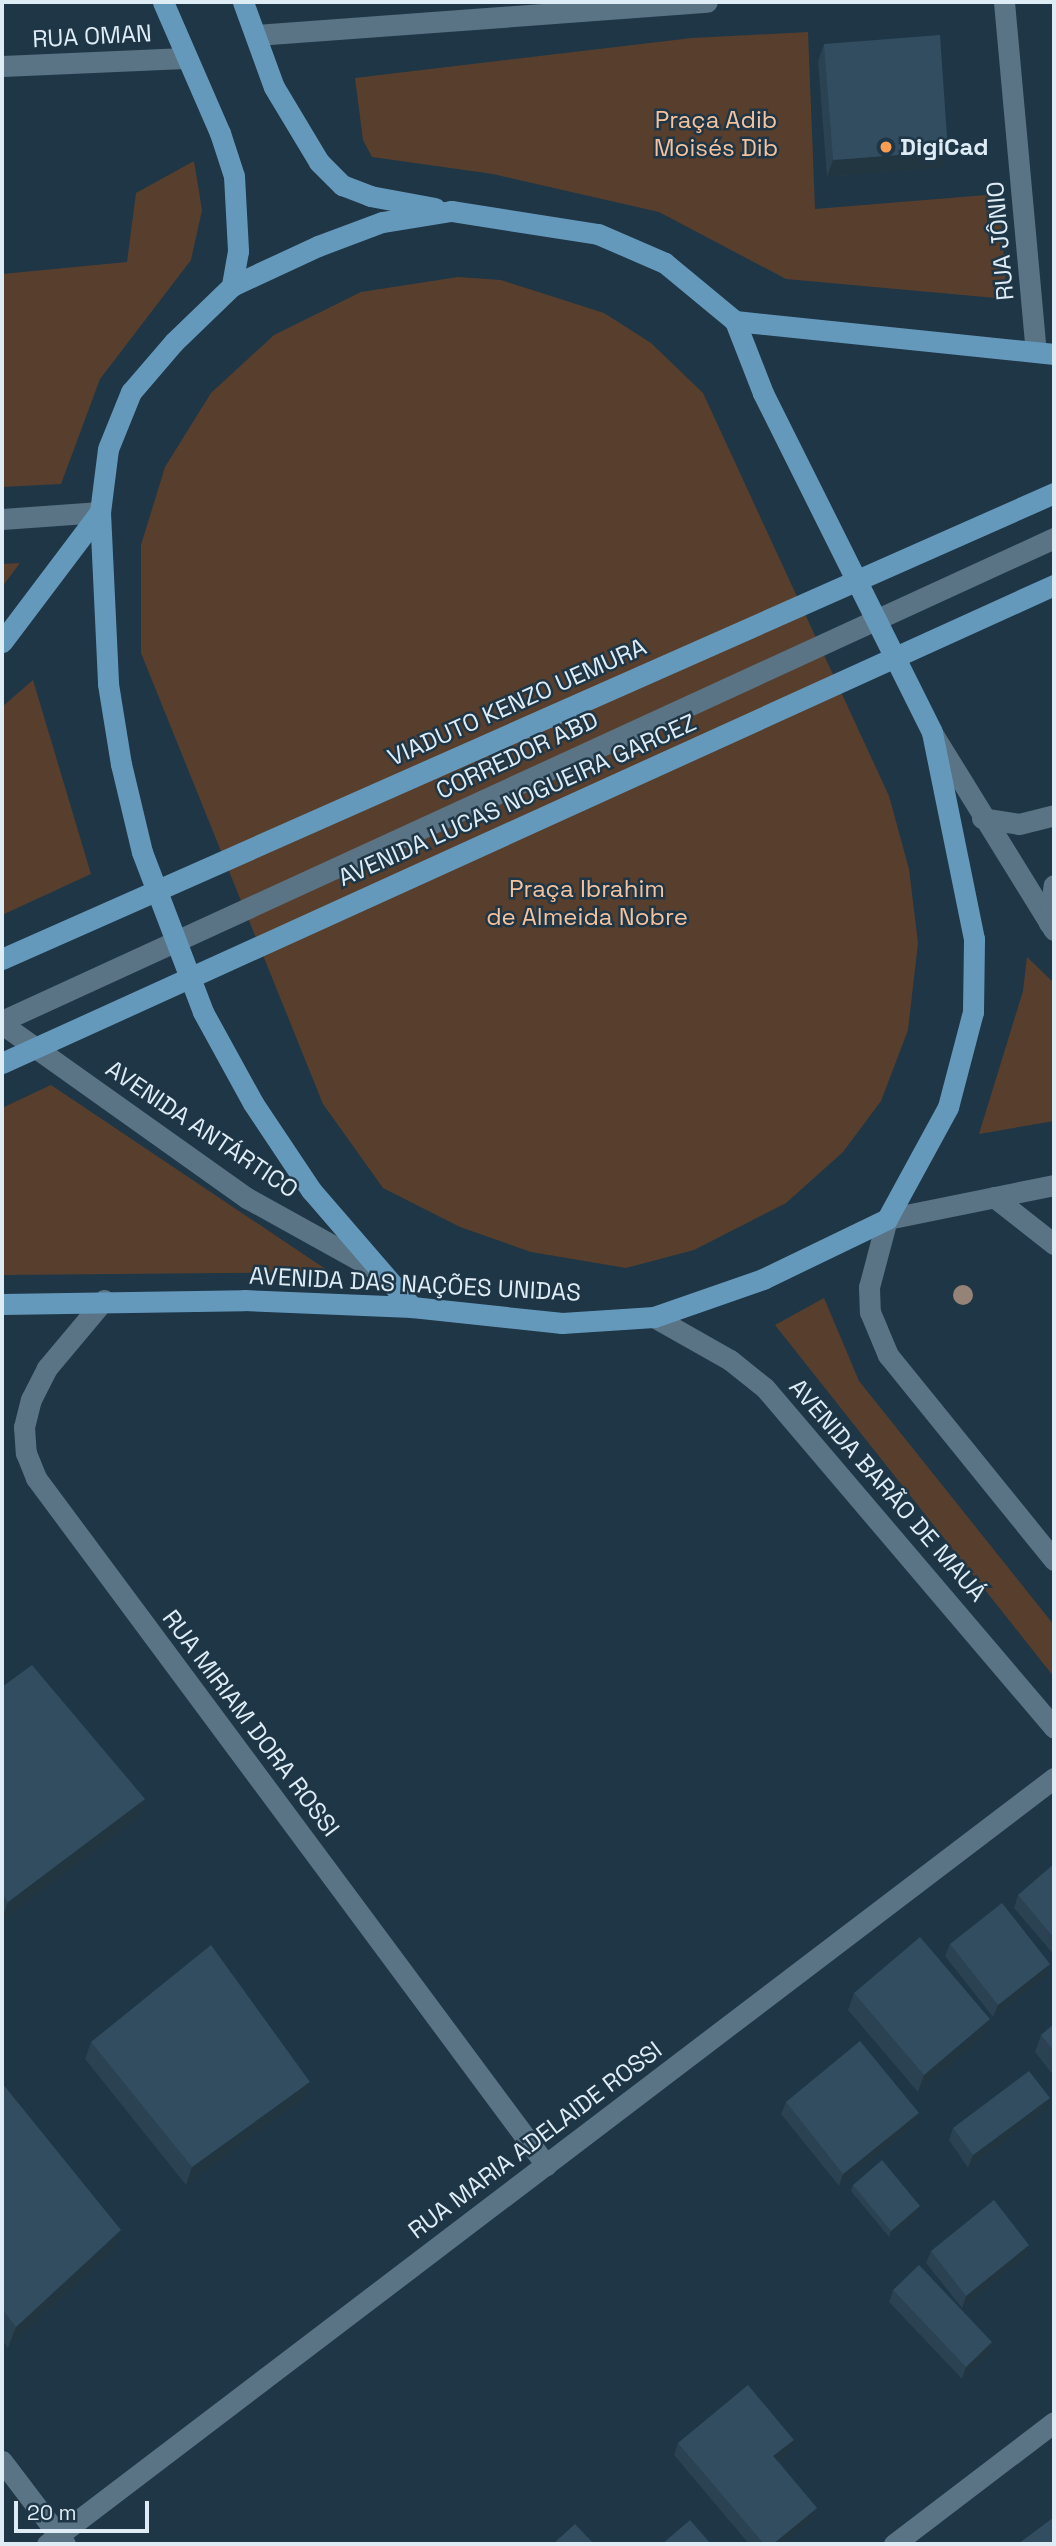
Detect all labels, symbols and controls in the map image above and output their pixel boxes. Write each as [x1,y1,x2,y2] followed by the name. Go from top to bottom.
[31,18,153,54] street label: RUA OMAN
[654,106,778,162] park label: Praça Adib Moisés Dib
[900,133,988,161] place label: DigiCad
[878,139,894,155] marker: DigiCad
[980,180,1020,302] street label: RUA JÔNIO
[383,632,651,772] street label: VIADUTO KENZO UEMURA
[431,705,603,805] street label: CORREDOR ABD
[333,708,701,892] street label: AVENIDA LUCAS NOGUEIRA GARCEZ
[486,875,688,931] park label: Praça Ibrahim de Almeida Nobre
[100,1054,304,1204] street label: AVENIDA ANTÁRTICO
[248,1261,582,1307] street label: AVENIDA DAS NAÇÕES UNIDAS
[783,1373,993,1607] street label: AVENIDA BARÃO DE MAUÁ
[156,1604,346,1842] street label: RUA MIRIAM DORA ROSSI
[402,2035,668,2245] street label: RUA MARIA ADELAIDE ROSSI
[18,2486,152,2530] scale bar
[27,2499,77,2526] text: 20 m

